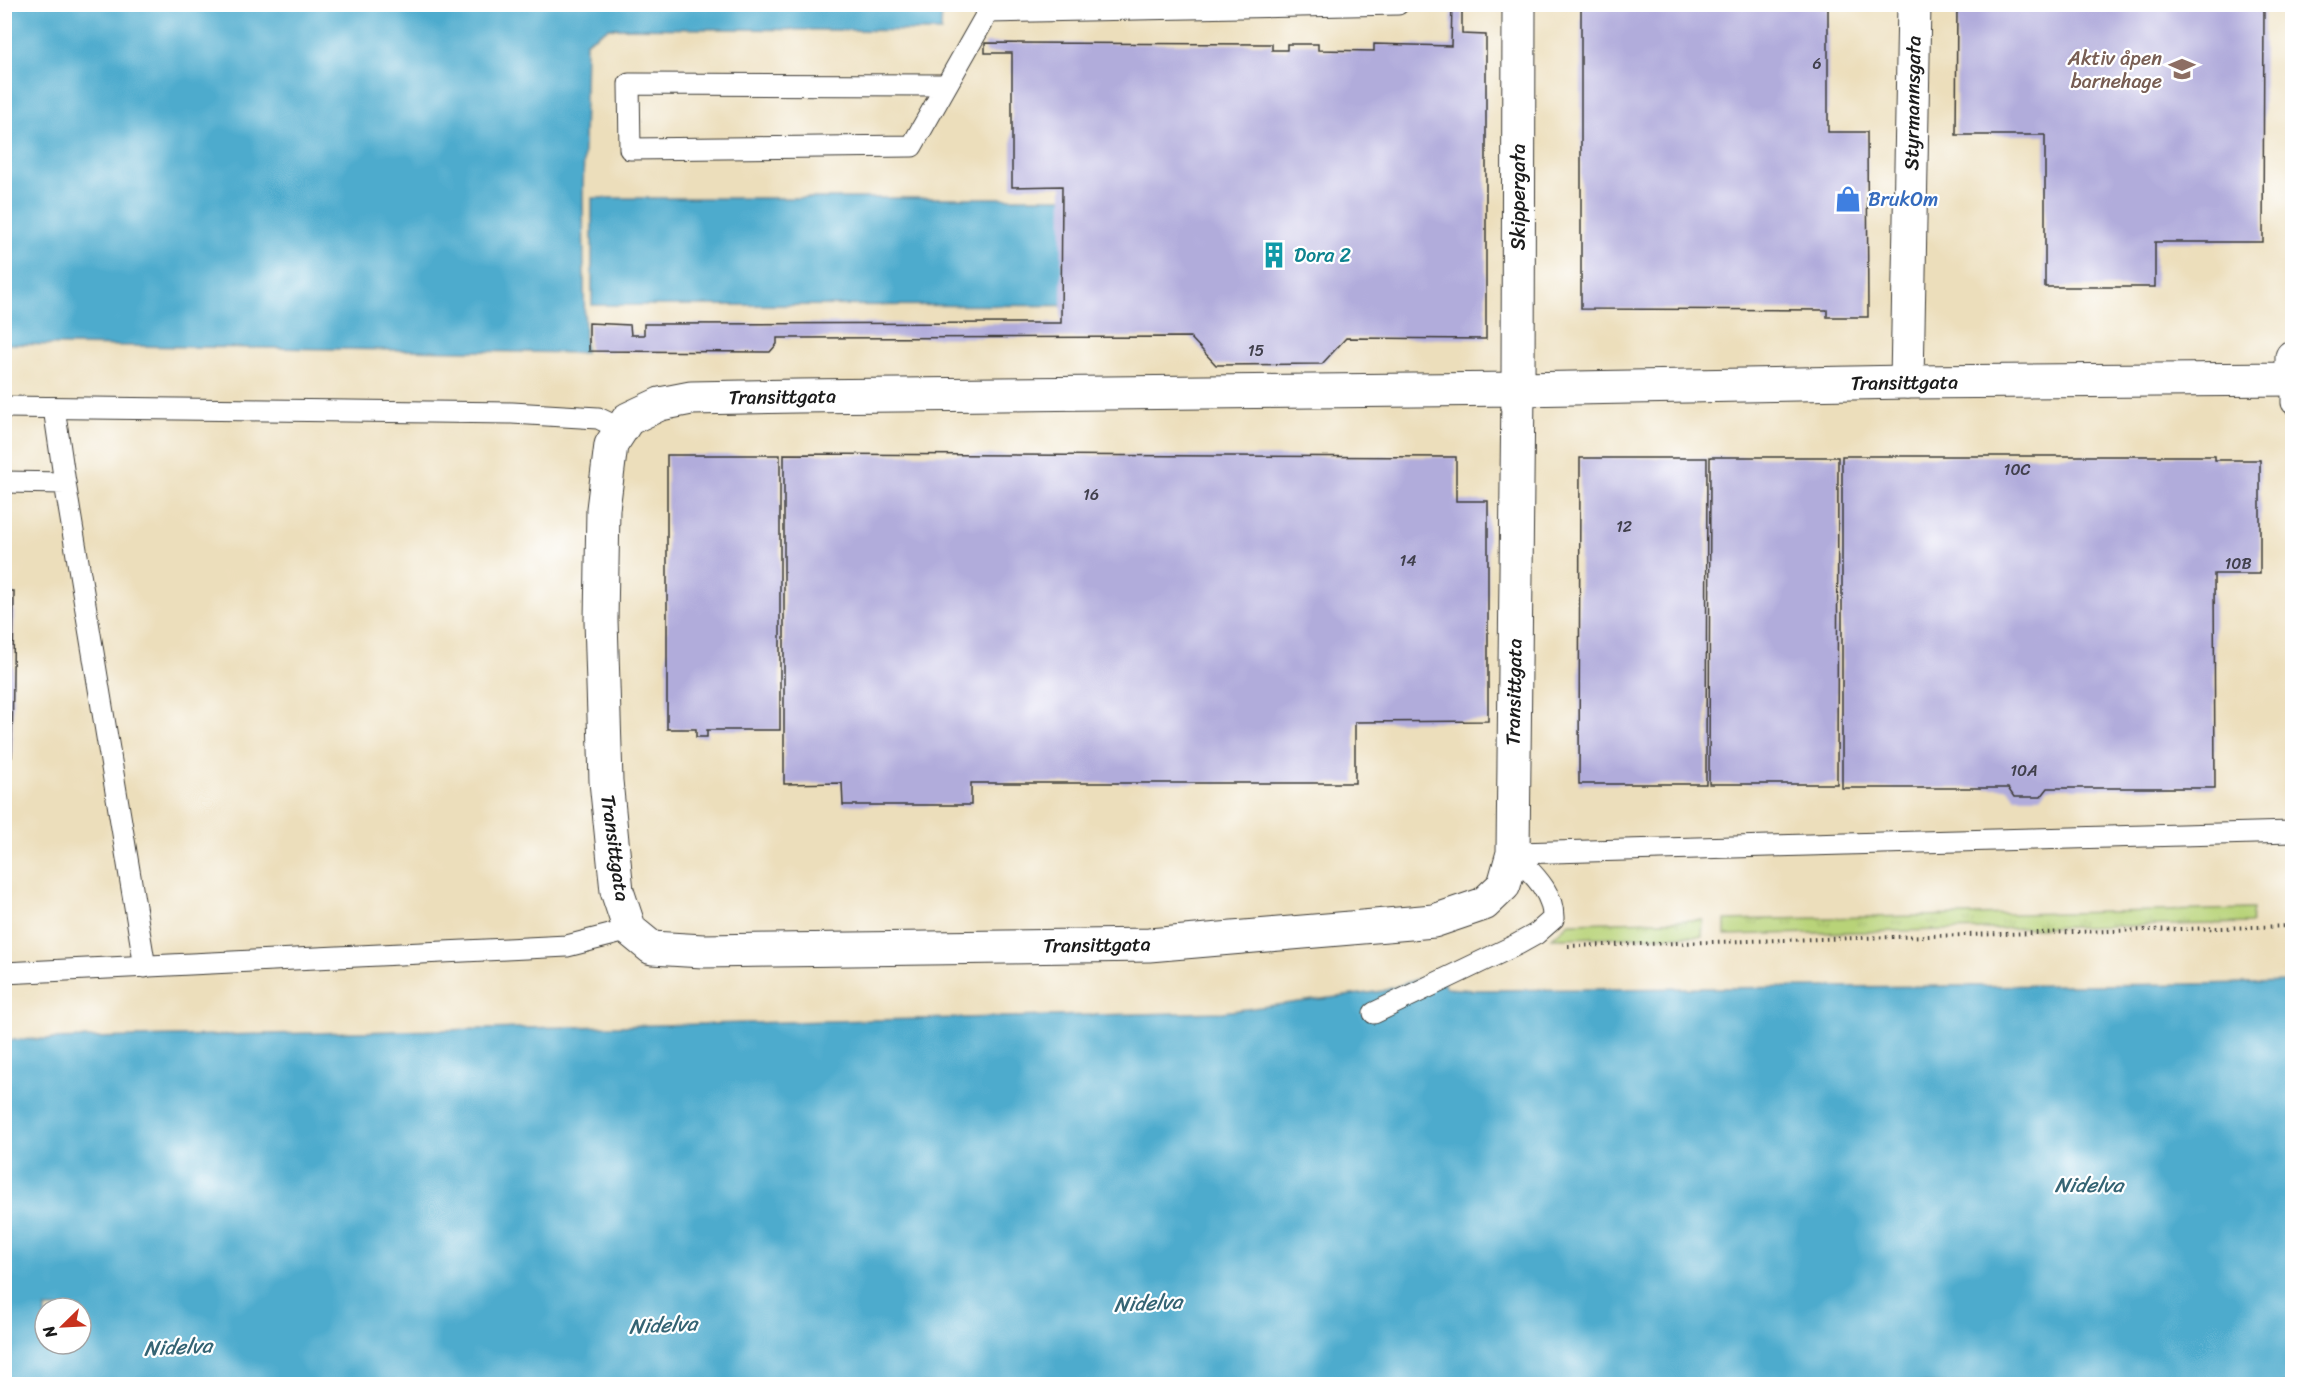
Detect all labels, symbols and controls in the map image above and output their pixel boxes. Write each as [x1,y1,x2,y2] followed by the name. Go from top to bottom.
[1893,36,1931,171] street label: Styrmannsgata
[2067,41,2162,99] place label: Aktiv åpen barnehage
[1812,49,1822,78] house number: 6
[2167,54,2197,84] school or university icon: Aktiv åpen barnehage
[1501,144,1536,250] street label: Skippergata
[1868,182,1938,217] place label: BrukOm
[1833,184,1863,214] shop icon: BrukOm
[1294,238,1352,273] place label: Dora 2
[1259,240,1289,270] building icon: Dora 2
[1248,336,1265,365] house number: 15
[1850,364,1958,401] street label: Transittgata
[728,378,836,415] street label: Transittgata
[2004,455,2030,484] house number: 10C
[1083,480,1099,509] house number: 16
[1616,512,1632,541] house number: 12
[1400,546,1416,575] house number: 14
[2224,549,2252,578] house number: 10B
[1496,638,1532,746] street label: Transittgata
[2010,756,2038,785] house number: 10A
[590,792,640,904] street label: Transittgata
[1043,927,1151,963] street label: Transittgata
[2055,1166,2126,1204] water label: Nidelva
[1113,1282,1186,1324] water label: Nidelva
[33,1296,93,1356] north arrow
[628,1304,701,1346] water label: Nidelva
[34,1320,66,1344] text: N
[143,1326,216,1368] water label: Nidelva

